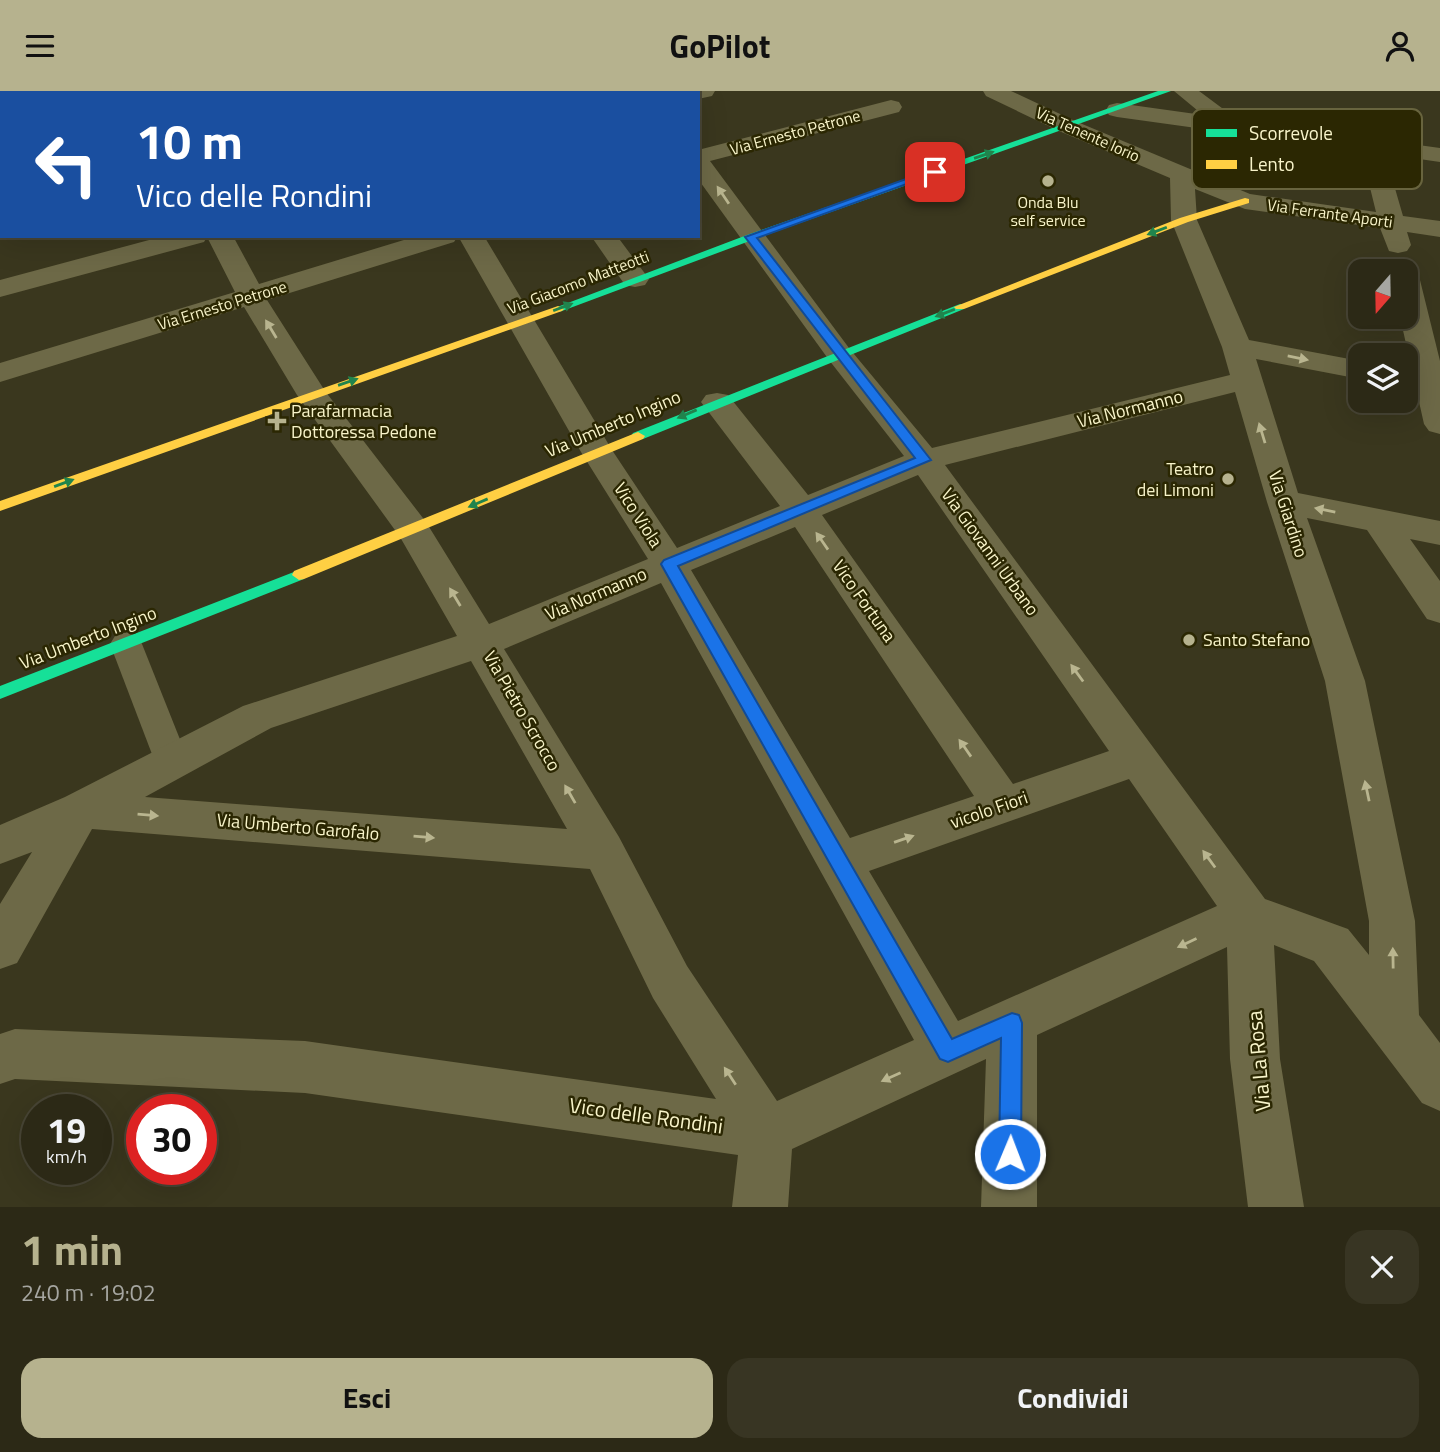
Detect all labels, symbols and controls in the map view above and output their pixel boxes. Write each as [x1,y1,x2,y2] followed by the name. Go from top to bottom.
[670,22,770,70] text: GoPilot
[21,27,59,65] icon: menu
[1381,27,1419,65] icon: person
[1032,100,1144,168] street label: Via Tenente Iorio
[136,103,243,178] text: 10 m
[727,103,863,161] street label: Via Ernesto Petrone
[1192,109,1422,189] legend
[1249,118,1333,147] text: Scorrevole
[21,119,112,210] icon: left
[905,142,965,202] pin
[974,149,995,160] one-way arrow
[1249,149,1294,178] text: Lento
[916,153,954,191] icon: arrive
[136,171,372,219] text: Vico delle Rondini
[1040,173,1056,189] marker: Onda Blu self service
[716,186,730,204] one-way arrow
[1010,190,1086,232] place label: Onda Blu self service
[1266,192,1394,234] street label: Via Ferrante Aporti
[1146,225,1167,236] one-way arrow
[504,244,652,320] street label: Via Giacomo Matteotti
[1348,259,1418,329] north arrow
[1348,259,1418,413] map controls
[154,274,290,336] street label: Via Ernesto Petrone
[552,301,573,312] one-way arrow
[934,308,955,319] one-way arrow
[265,319,278,339] one-way arrow
[1348,343,1418,413] button: layers
[1287,353,1309,364] one-way arrow
[338,376,359,387] one-way arrow
[1074,382,1186,435] street label: Via Normanno
[541,383,685,464] street label: Via Umberto Ingino
[291,397,437,445] place label: Parafarmacia Dottoressa Pedone
[677,409,698,420] one-way arrow
[269,413,285,429] marker: Parafarmacia Dottoressa Pedone
[1257,422,1267,443] one-way arrow
[1137,455,1214,503] place label: Teatro dei Limoni
[1262,467,1315,561] street label: Via Giardino
[1220,471,1236,487] marker: Teatro dei Limoni
[54,477,75,488] one-way arrow
[607,477,670,553] street label: Vico Viola
[935,482,1046,621] street label: Via Giovanni Urbano
[468,497,488,509] one-way arrow
[1314,505,1336,516] one-way arrow
[815,532,829,550] one-way arrow
[826,554,903,647] street label: Vico Fortuna
[541,560,651,627] street label: Via Normanno
[449,588,461,607] one-way arrow
[15,599,160,676] street label: Via Umberto Ingino
[1203,626,1310,653] place label: Santo Stefano
[1181,632,1197,648] marker: Santo Stefano
[477,646,568,776] street label: Via Pietro Scrocco
[1070,664,1084,683] one-way arrow
[959,739,972,758] one-way arrow
[1362,780,1373,802] one-way arrow
[563,784,576,803] one-way arrow
[946,784,1031,835] street label: vicolo Fiori
[216,806,380,847] street label: Via Umberto Garofalo
[137,810,159,821] one-way arrow
[413,832,435,843] one-way arrow
[894,833,915,844] one-way arrow
[1202,849,1216,868] one-way arrow
[1177,937,1197,948] one-way arrow
[1387,947,1398,969] one-way arrow
[1238,1009,1278,1113] street label: Via La Rosa
[724,1067,737,1086] one-way arrow
[880,1072,901,1083] one-way arrow
[567,1088,725,1142] street label: Vico delle Rondini
[126,1094,217,1185] speed limit sign: 30
[47,1103,86,1157] text: 19
[973,1117,1047,1191] position arrow
[46,1143,87,1170] text: km/h
[21,1217,123,1281] text: 1 min
[1345,1230,1419,1304] button: close
[21,1275,156,1310] text: 240 m · 19:02
[21,1358,713,1438] button: Esci
[727,1358,1419,1438] button: Condividi

